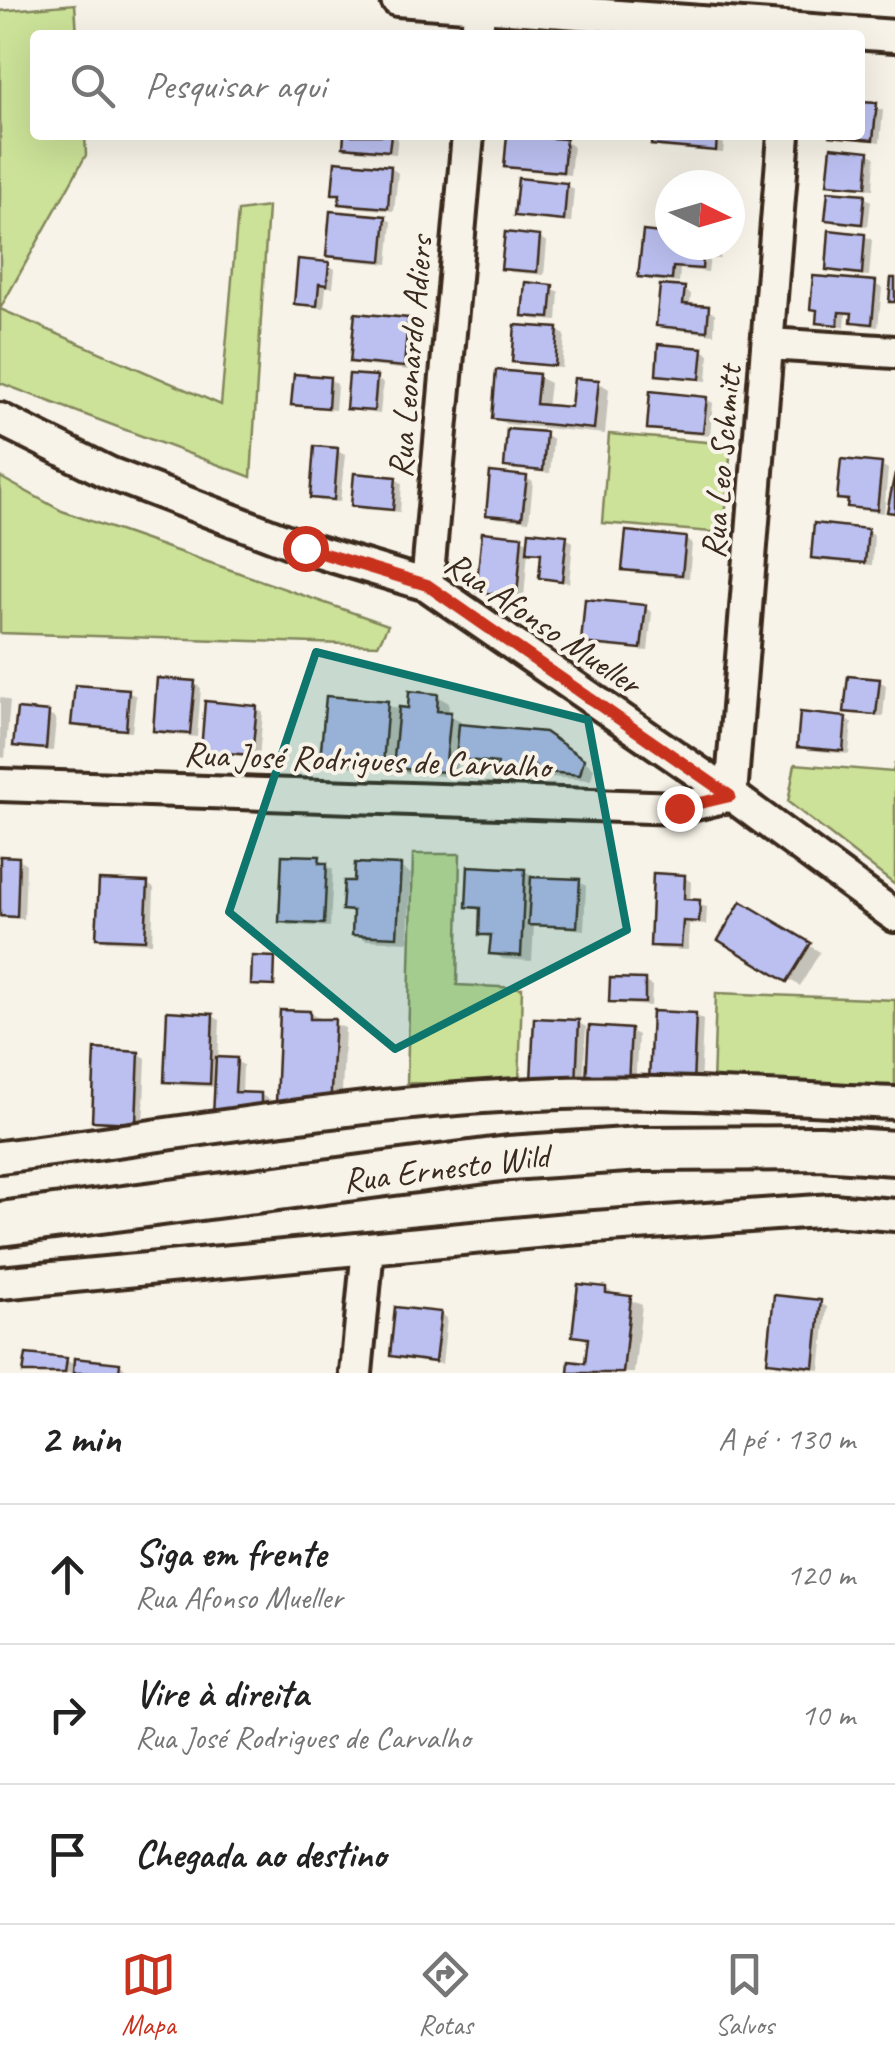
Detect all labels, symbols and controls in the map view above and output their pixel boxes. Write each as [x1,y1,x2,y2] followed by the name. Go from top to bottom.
[30,30,865,140] search box
[65,58,120,113] icon: search
[145,62,326,109] text: Pesquisar aqui
[655,170,745,260] north arrow
[377,231,443,480] street label: Rua Leonardo Adiers
[690,360,752,561] street label: Rua Leo Schmitt
[283,526,329,572] route start
[436,541,652,707] street label: Rua Afonso Mueller
[183,731,555,789] street label: Rua José Rodrigues de Carvalho
[657,786,703,832] route end
[340,1132,557,1203] street label: Rua Ernesto Wild
[40,1412,120,1465] text: 2 min
[718,1418,855,1459] text: A pé · 130 m
[135,1530,326,1577] text: Siga em frente
[40,1547,95,1602] icon: ahead
[786,1554,855,1595] text: 120 m
[135,1577,343,1618] text: Rua Afonso Mueller
[135,1670,309,1717] text: Vire à direita
[40,1687,95,1742] icon: right
[801,1694,855,1735] text: 10 m
[135,1717,470,1758] text: Rua José Rodrigues de Carvalho
[40,1827,95,1882] icon: arrive
[135,1831,386,1878] text: Chegada ao destino
[121,1947,176,2042] tab: Mapa
[418,1947,473,2042] tab: Rotas
[715,1947,774,2042] tab: Salvos

